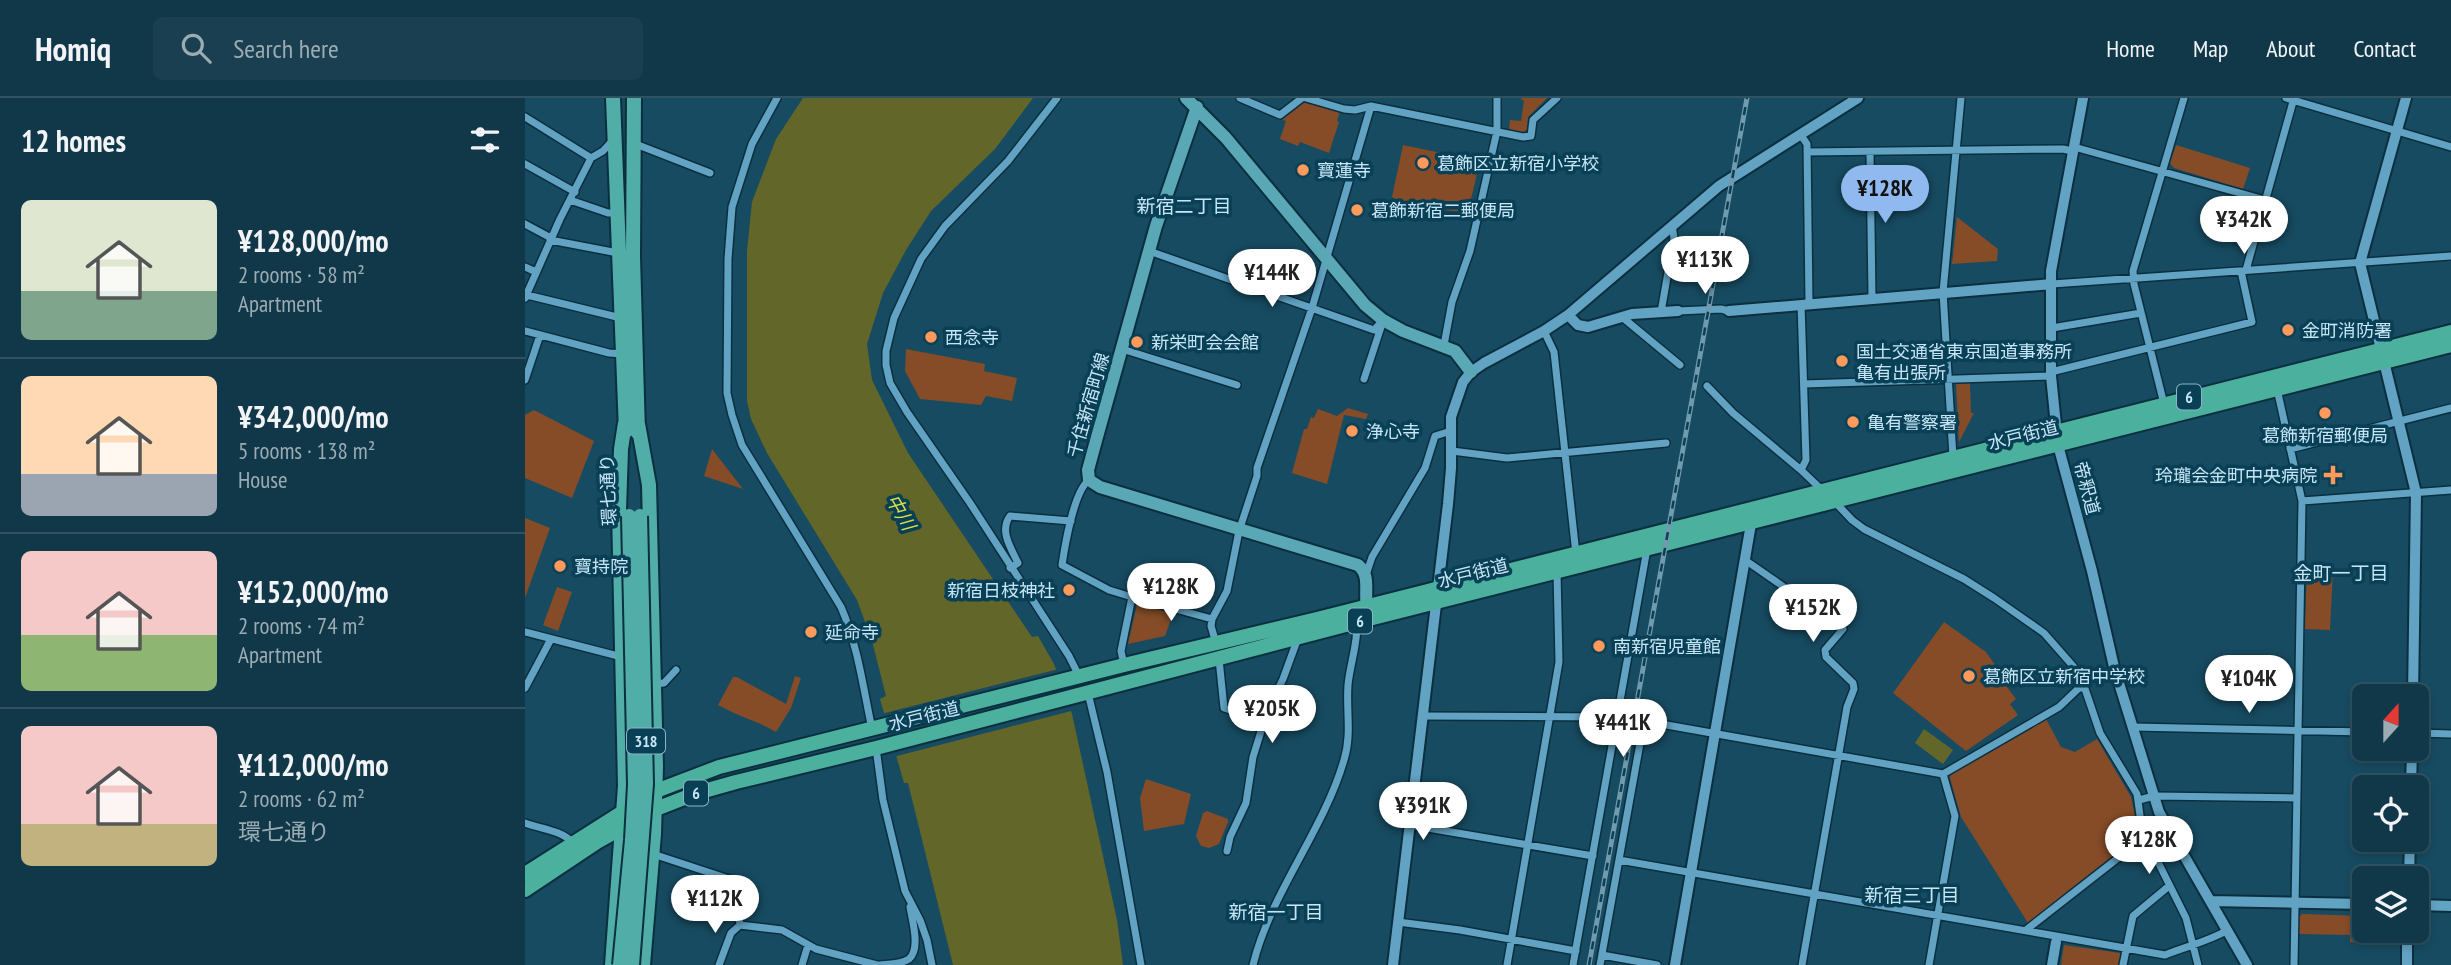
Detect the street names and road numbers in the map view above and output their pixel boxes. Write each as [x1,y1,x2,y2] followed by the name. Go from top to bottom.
[1062,350,1114,460] street label: 千住新宿町線
[2177,384,2201,410] road number: 6
[1985,415,2061,455] street label: 水戸街道
[595,454,621,526] street label: 環七通り
[2069,459,2105,517] street label: 帝釈道
[1435,553,1511,593] street label: 水戸街道
[1348,608,1372,634] road number: 6
[886,696,962,736] street label: 水戸街道
[627,728,665,754] road number: 318
[684,780,708,806] road number: 6

